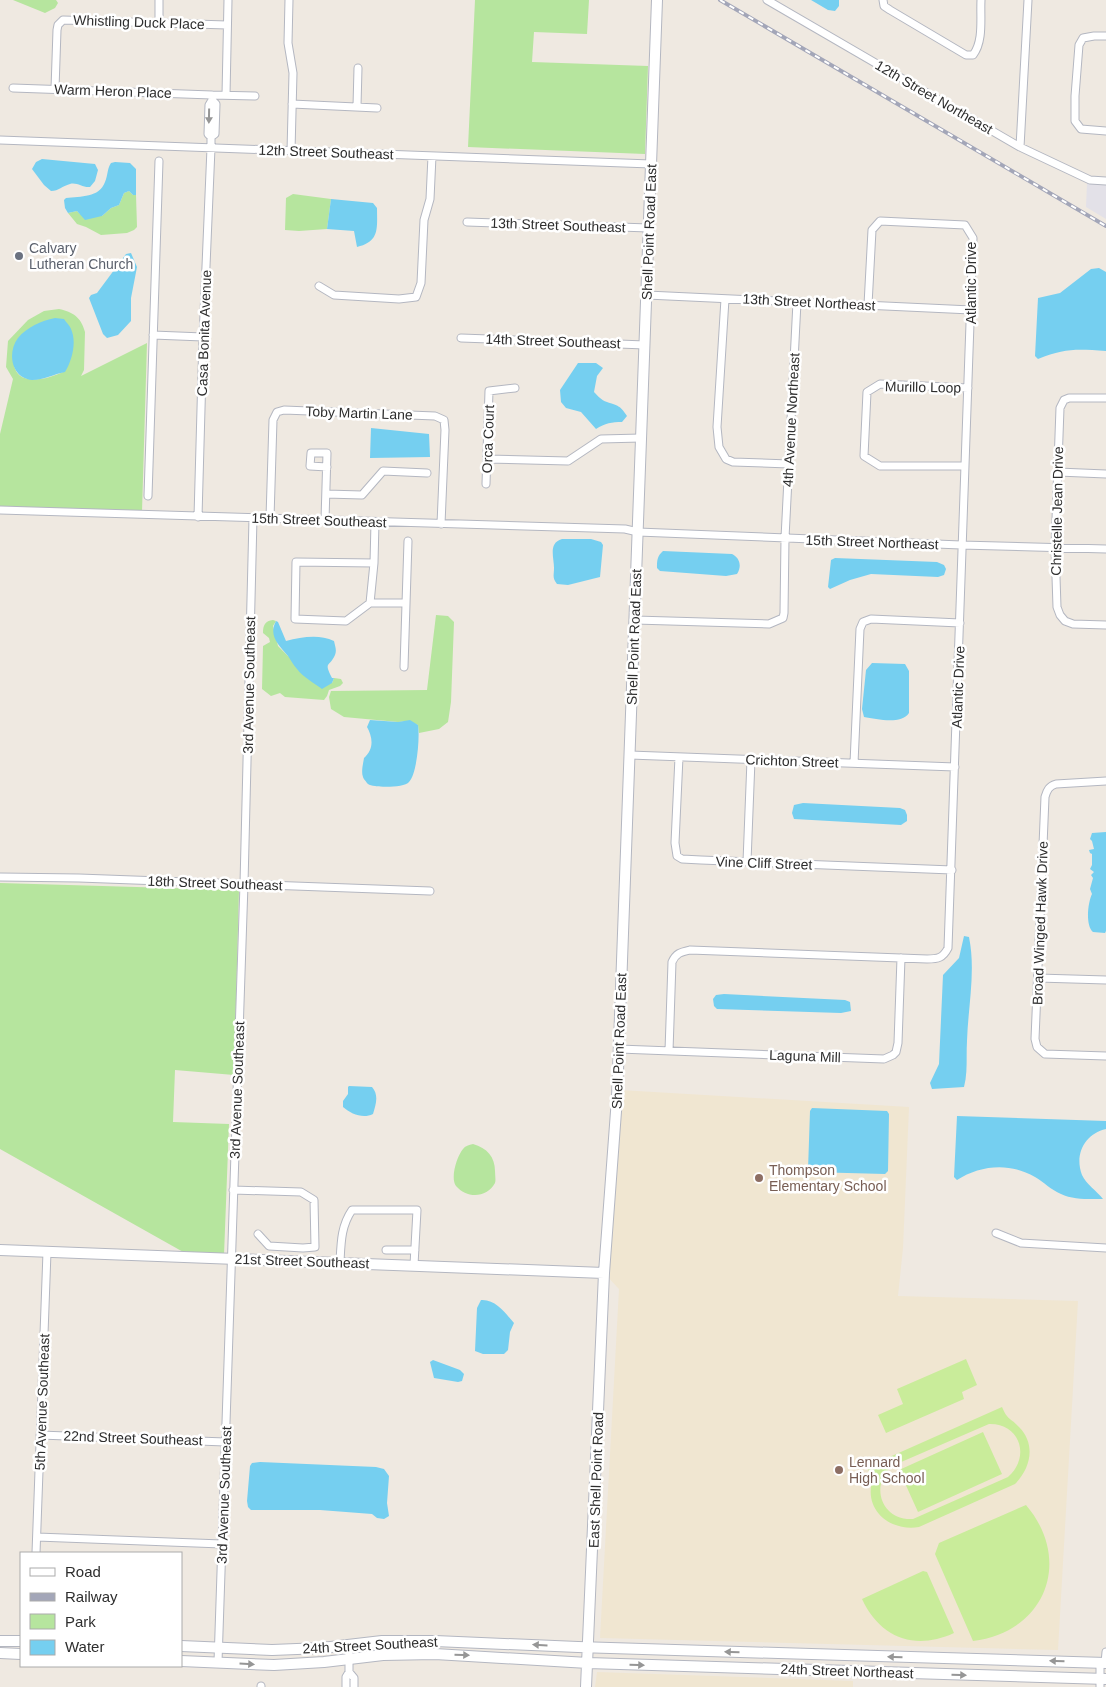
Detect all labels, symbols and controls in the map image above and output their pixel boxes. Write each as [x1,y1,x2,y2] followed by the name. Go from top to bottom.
[73,12,205,32] street label: Whistling Duck Place
[872,57,996,137] street label: 12th Street Northeast
[54,81,172,101] street label: Warm Heron Place
[205,108,213,124] one-way arrow
[258,142,394,162] street label: 12th Street Southeast
[639,164,659,300] street label: Shell Point Road East
[490,215,626,235] street label: 13th Street Southeast
[29,240,133,272] place label: Calvary Lutheran Church
[963,242,979,324] street label: Atlantic Drive
[13,250,25,262] marker: Calvary Lutheran Church
[194,269,214,397] street label: Casa Bonita Avenue
[742,291,876,313] street label: 13th Street Northeast
[485,331,621,351] street label: 14th Street Southeast
[779,352,803,488] street label: 4th Avenue Northeast
[885,378,961,396] street label: Murillo Loop
[305,403,413,423] street label: Toby Martin Lane
[479,404,497,473] street label: Orca Court
[1048,446,1066,576] street label: Christelle Jean Drive
[251,510,387,530] street label: 15th Street Southeast
[805,532,939,552] street label: 15th Street Northeast
[624,569,644,705] street label: Shell Point Road East
[240,616,258,754] street label: 3rd Avenue Southeast
[949,645,967,728] street label: Atlantic Drive
[745,751,839,771] street label: Crichton Street
[1029,840,1051,1005] street label: Broad Winged Hawk Drive
[715,853,813,873] street label: Vine Cliff Street
[147,873,283,893] street label: 18th Street Southeast
[609,973,629,1109] street label: Shell Point Road East
[227,1021,247,1159] street label: 3rd Avenue Southeast
[769,1047,841,1065] street label: Laguna Mill
[769,1162,887,1194] place label: Thompson Elementary School
[753,1172,765,1184] marker: Thompson Elementary School
[234,1251,370,1271] street label: 21st Street Southeast
[32,1333,52,1471] street label: 5th Avenue Southeast
[586,1412,606,1548] street label: East Shell Point Road
[214,1426,234,1564] street label: 3rd Avenue Southeast
[63,1428,203,1448] street label: 22nd Street Southeast
[849,1454,925,1486] place label: Lennard High School
[833,1464,845,1476] marker: Lennard High School
[20,1552,182,1667] legend
[65,1563,101,1580] text: Road
[65,1588,118,1605] text: Railway
[65,1613,96,1630] text: Park
[302,1633,438,1657] street label: 24th Street Southeast
[65,1638,104,1655] text: Water
[532,1641,548,1649] one-way arrow
[724,1647,740,1655] one-way arrow
[454,1651,470,1659] one-way arrow
[887,1652,903,1660] one-way arrow
[1049,1657,1065,1665] one-way arrow
[240,1660,256,1668] one-way arrow
[629,1661,645,1669] one-way arrow
[780,1661,914,1681] street label: 24th Street Northeast
[951,1671,967,1679] one-way arrow

